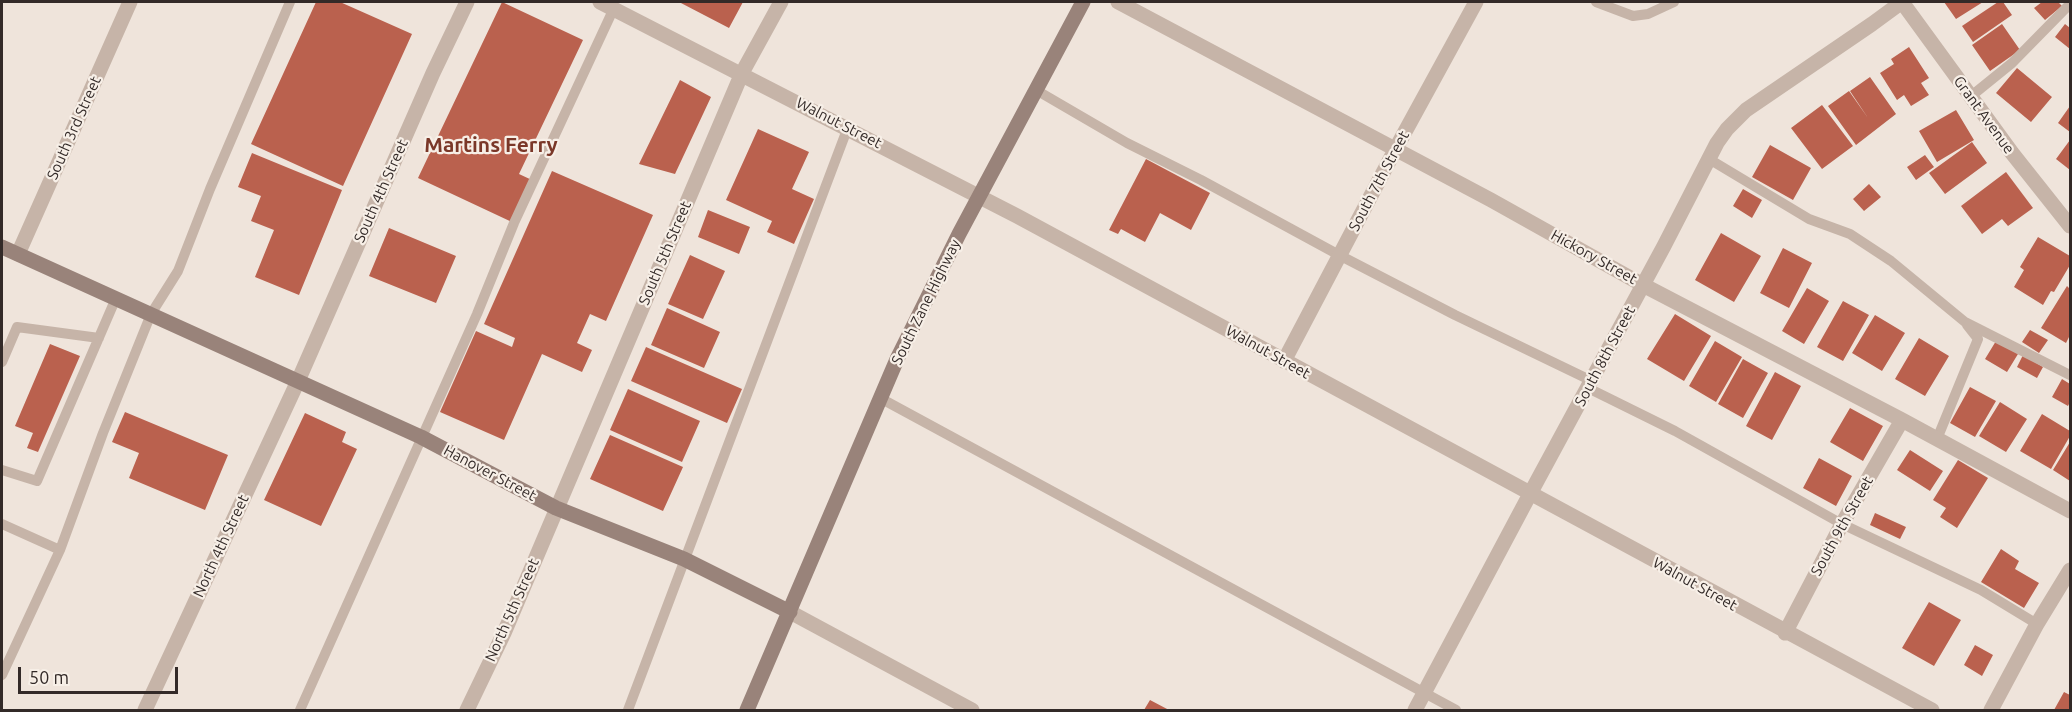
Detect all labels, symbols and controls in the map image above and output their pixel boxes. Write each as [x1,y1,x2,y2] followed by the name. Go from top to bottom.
[43,73,105,183] street label: South 3rd Street
[1950,73,2018,157] street label: Grant Avenue
[793,94,885,152] street label: Walnut Street
[1345,128,1413,234] street label: South 7th Street
[424,132,558,158] district label: Martins Ferry
[350,136,412,246] street label: South 4th Street
[635,198,695,308] street label: South 5th Street
[1548,226,1640,288] street label: Hickory Street
[888,236,964,368] street label: South Zane Highway
[1571,303,1639,409] street label: South 8th Street
[1223,321,1313,383] street label: Walnut Street
[441,441,539,505] street label: Hanover Street
[1807,473,1877,579] street label: South 9th Street
[189,492,253,600] street label: North 4th Street
[1650,553,1740,615] street label: Walnut Street
[481,556,543,664] street label: North 5th Street
[21,655,182,693] scale bar
[29,667,69,687] text: 50 m

